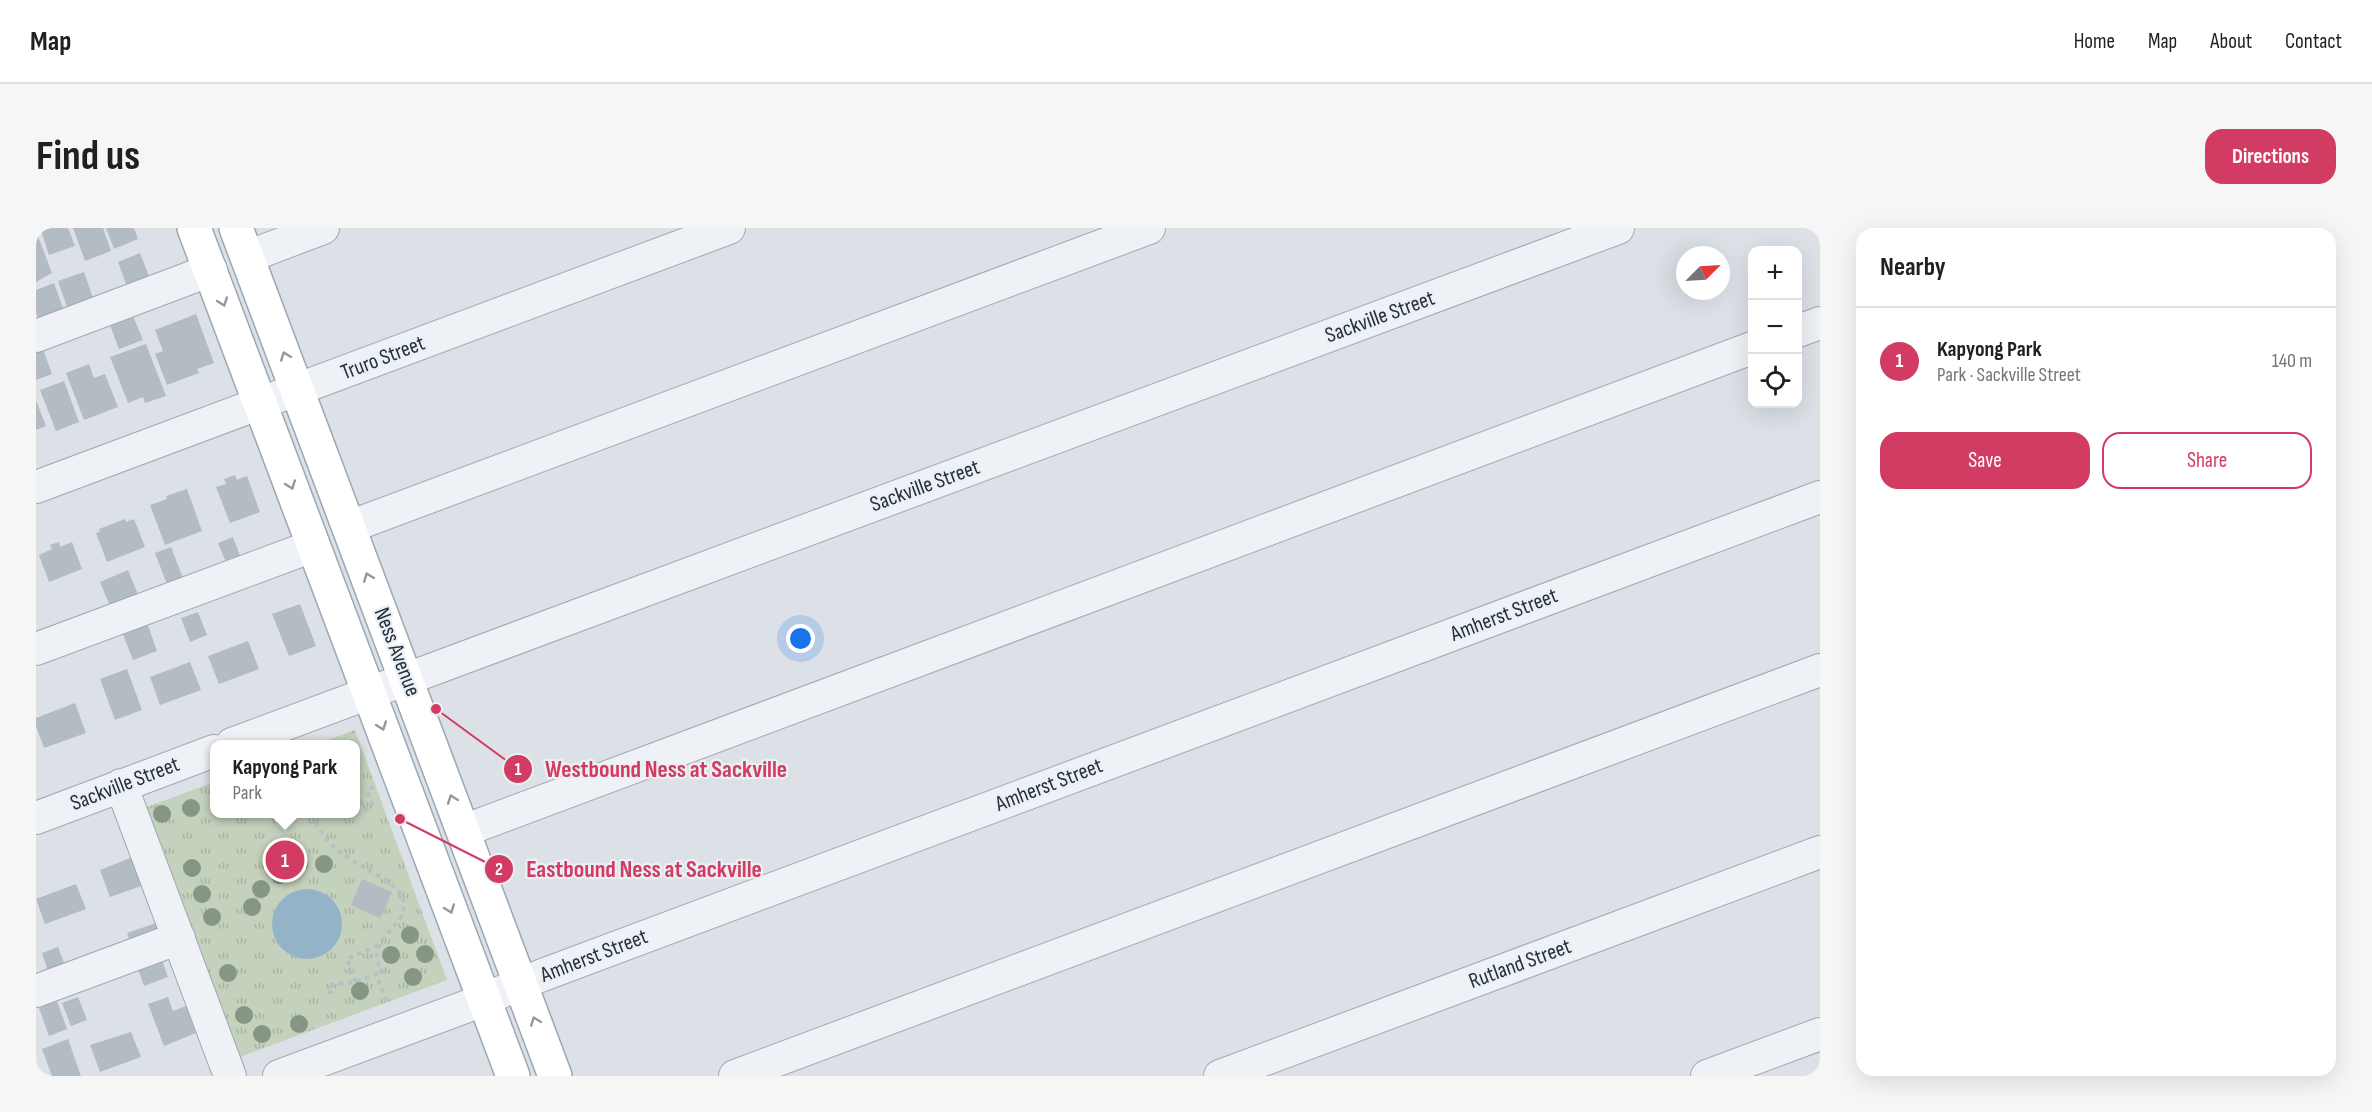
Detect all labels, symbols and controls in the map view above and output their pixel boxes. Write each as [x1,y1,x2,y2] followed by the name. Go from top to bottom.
[30,25,71,58] text: Map
[2074,29,2115,54] text: Home
[2148,29,2177,54] text: Map
[2210,29,2252,54] text: About
[2285,29,2342,54] text: Contact
[2205,129,2336,184] button: Directions
[36,131,140,182] text: Find us
[1676,246,1730,300] north arrow
[1748,246,1802,408] map controls
[1748,246,1802,300] button: +
[1880,252,1946,283] text: Nearby
[1322,285,1439,349] street label: Sackville Street
[215,297,228,307] one-way arrow
[1748,300,1802,354] button: −
[337,330,429,386] street label: Truro Street
[1937,336,2042,363] text: Kapyong Park
[1896,349,1903,373] text: 1
[2272,349,2312,373] text: 140 m
[279,351,292,362] one-way arrow
[1748,354,1802,408] button: locate
[1937,363,2081,387] text: Park · Sackville Street
[1880,432,2090,489] button: Save
[2102,432,2312,489] button: Share
[867,454,984,518] street label: Sackville Street
[283,479,296,490] one-way arrow
[363,573,376,583] one-way arrow
[1446,582,1562,648] street label: Amherst Street
[368,604,426,700] street label: Ness Avenue
[786,624,815,653] your location
[375,720,387,731] one-way arrow
[210,740,360,818] popup
[503,748,799,790] callout: Westbound Ness at Sackville
[67,751,184,817] street label: Sackville Street
[991,752,1107,818] street label: Amherst Street
[233,754,337,781] text: Kapyong Park
[545,755,787,784] text: Westbound Ness at Sackville
[514,759,522,780] text: 1
[233,781,262,805] text: Park
[446,794,459,805] one-way arrow
[266,838,304,882] pin: 1
[484,848,773,890] callout: Eastbound Ness at Sackville
[526,855,762,884] text: Eastbound Ness at Sackville
[495,859,503,880] text: 2
[442,903,455,914] one-way arrow
[536,923,652,989] street label: Amherst Street
[1465,933,1575,995] street label: Rutland Street
[529,1016,542,1027] one-way arrow

